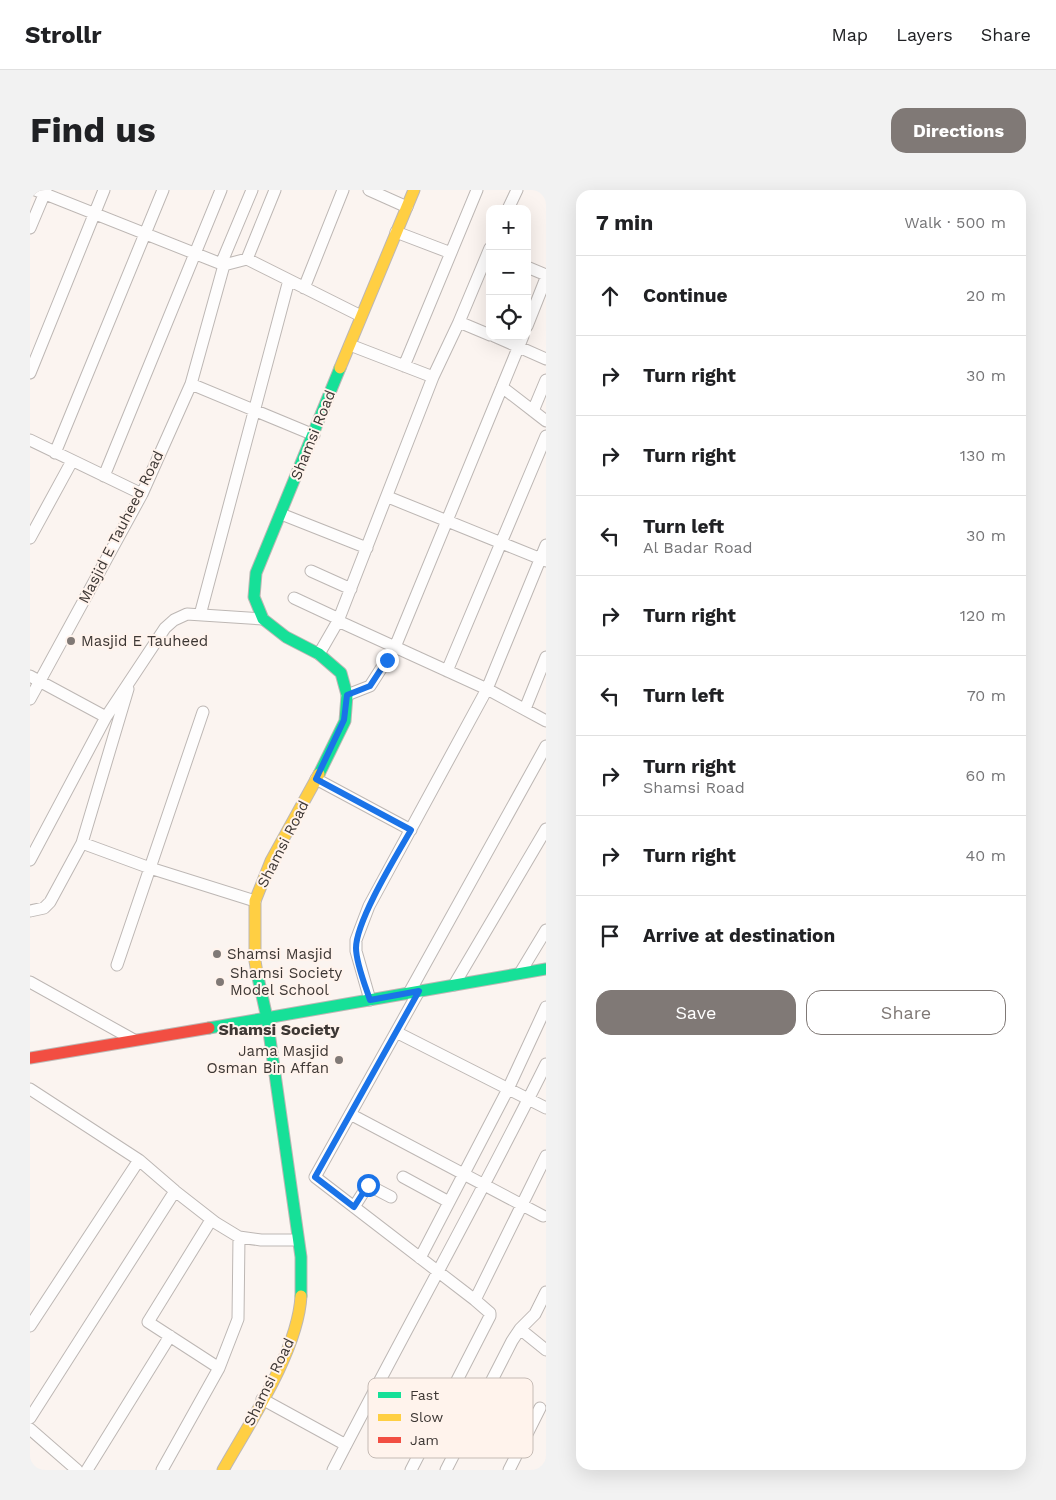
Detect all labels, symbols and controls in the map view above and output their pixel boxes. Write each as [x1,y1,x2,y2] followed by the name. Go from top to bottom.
[25,21,102,49] text: Strollr
[831,24,868,45] text: Map
[896,24,953,45] text: Layers
[981,24,1031,45] text: Share
[891,108,1026,153] button: Directions
[30,109,156,151] text: Find us
[486,205,531,340] map controls
[486,205,531,250] button: +
[596,210,653,235] text: 7 min
[904,213,1006,232] text: Walk · 500 m
[486,250,531,295] button: −
[596,282,624,310] icon: ahead
[643,284,727,307] text: Continue
[966,286,1006,305] text: 20 m
[486,295,531,340] button: locate
[596,362,624,390] icon: right
[643,364,736,387] text: Turn right
[966,366,1006,385] text: 30 m
[287,387,339,483] street label: Shamsi Road
[596,442,624,470] icon: right
[643,444,736,467] text: Turn right
[960,446,1006,465] text: 130 m
[75,448,167,606] street label: Masjid E Tauheed Road
[643,515,724,538] text: Turn left
[596,522,624,550] icon: left
[966,526,1006,545] text: 30 m
[643,538,753,557] text: Al Badar Road
[596,602,624,630] icon: right
[643,604,736,627] text: Turn right
[960,606,1006,625] text: 120 m
[81,632,208,650] place label: Masjid E Tauheed
[65,635,77,647] marker: Masjid E Tauheed
[376,649,399,672] route end
[596,682,624,710] icon: left
[643,684,724,707] text: Turn left
[967,686,1006,705] text: 70 m
[643,755,736,778] text: Turn right
[596,762,624,790] icon: right
[966,766,1006,785] text: 60 m
[643,778,745,797] text: Shamsi Road
[253,797,313,891] street label: Shamsi Road
[596,842,624,870] icon: right
[643,844,736,867] text: Turn right
[966,846,1006,865] text: 40 m
[596,922,624,950] icon: arrive
[643,924,835,947] text: Arrive at destination
[227,945,332,963] place label: Shamsi Masjid
[211,948,223,960] marker: Shamsi Masjid
[230,964,342,999] place label: Shamsi Society Model School
[214,976,226,988] marker: Shamsi Society Model School
[596,990,796,1035] button: Save
[806,990,1006,1035] button: Share
[218,1020,341,1039] district label: Shamsi Society
[206,1042,329,1077] place label: Jama Masjid Osman Bin Affan
[333,1054,345,1066] marker: Jama Masjid Osman Bin Affan
[357,1174,380,1197] route start
[240,1335,298,1429] street label: Shamsi Road
[368,1378,533,1458] legend
[410,1387,439,1403] text: Fast
[410,1409,443,1425] text: Slow
[410,1432,439,1448] text: Jam

